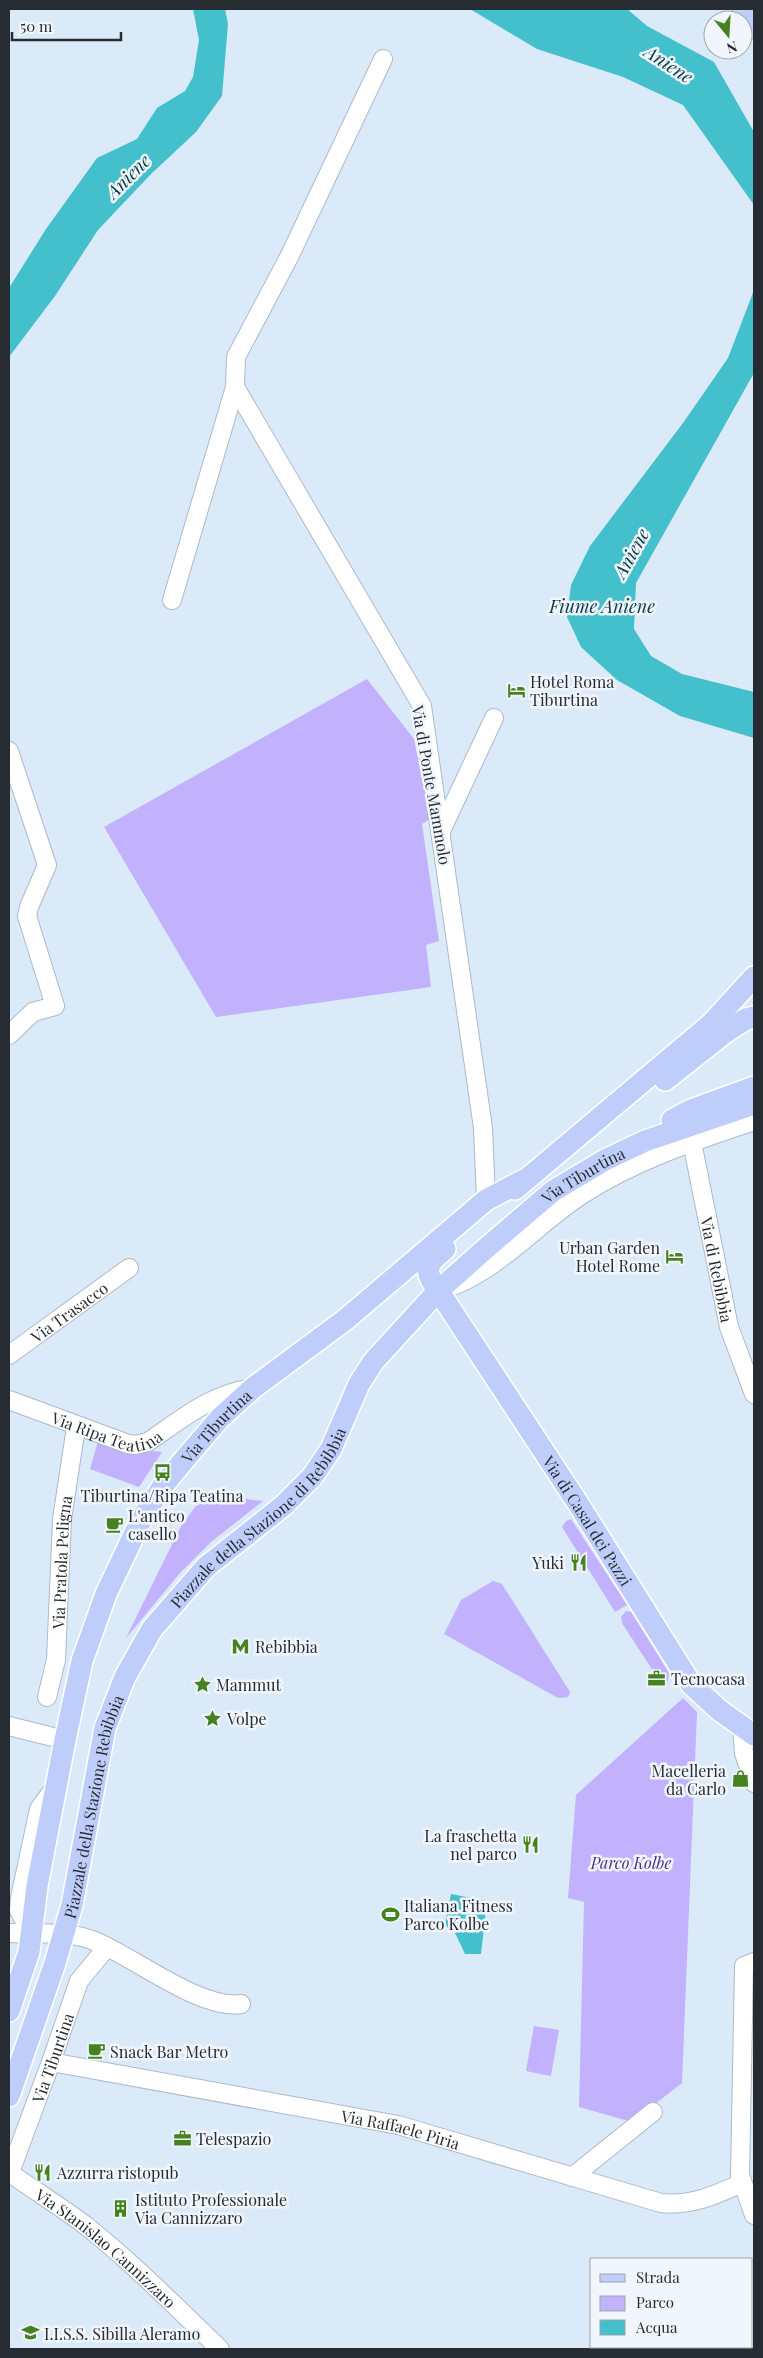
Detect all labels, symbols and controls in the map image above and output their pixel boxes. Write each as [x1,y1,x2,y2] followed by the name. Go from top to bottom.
[12,10,121,42] scale bar
[703,10,753,60] north arrow
[20,16,53,36] text: 50 m
[724,37,740,58] text: N
[639,38,698,89] water label: Aniene
[99,149,155,205] water label: Aniene
[607,524,654,584] water label: Aniene
[548,594,655,618] water label: Fiume Aniene
[530,671,614,710] place label: Hotel Roma Tiburtina
[506,680,526,700] hotel icon: Hotel Roma Tiburtina
[407,703,456,866] street label: Via di Ponte Mammolo
[536,1142,628,1208] street label: Via Tiburtina
[697,1214,738,1324] street label: Via di Rebibbia
[559,1237,660,1276] place label: Urban Garden Hotel Rome
[664,1246,684,1266] hotel icon: Urban Garden Hotel Rome
[25,1276,112,1347] street label: Via Trasacco
[175,1384,255,1468] street label: Via Tiburtina
[48,1406,166,1455] street label: Via Ripa Teatina
[165,1424,350,1612] street label: Piazzale della Stazione di Rebibbia
[538,1451,637,1590] street label: Via di Casal dei Pazzi
[152,1463,172,1483] bus stop icon: Tiburtina/Ripa Teatina
[81,1485,243,1506] place label: Tiburtina/Ripa Teatina
[47,1494,76,1630] street label: Via Pratola Peligna
[128,1505,185,1544] place label: L'antico casello
[104,1514,124,1534] cafe icon: L'antico casello
[531,1552,564,1573] place label: Yuki
[568,1552,588,1572] restaurant icon: Yuki
[231,1636,251,1656] metro station icon: Rebibbia
[255,1636,318,1657] place label: Rebibbia
[647,1668,667,1688] office icon: Tecnocasa
[671,1668,745,1689] place label: Tecnocasa
[192,1674,212,1694] place icon: Mammut
[216,1674,282,1695] place label: Mammut
[58,1692,127,1921] street label: Piazzale della Stazione Rebibbia
[203,1708,223,1728] place icon: Volpe
[226,1708,267,1729] place label: Volpe
[651,1760,726,1799] place label: Macelleria da Carlo
[730,1769,750,1789] shop icon: Macelleria da Carlo
[424,1825,517,1864] place label: La fraschetta nel parco
[521,1834,541,1854] restaurant icon: La fraschetta nel parco
[590,1852,671,1873] park label: Parco Kolbe
[404,1895,513,1934] place label: Italiana Fitness Parco Kolbe
[380,1904,400,1924] sports icon: Italiana Fitness Parco Kolbe
[26,2010,78,2106] street label: Via Tiburtina
[86,2041,106,2061] cafe icon: Snack Bar Metro
[110,2041,228,2062] place label: Snack Bar Metro
[339,2104,462,2153] street label: Via Raffaele Piria
[172,2128,192,2148] office icon: Telespazio
[196,2128,272,2149] place label: Telespazio
[33,2162,53,2182] restaurant icon: Azzurra ristopub
[56,2162,179,2183] place label: Azzurra ristopub
[31,2183,181,2312] street label: Via Stanislao Cannizzaro
[134,2189,287,2228] place label: Istituto Professionale Via Cannizzaro
[111,2198,131,2218] building icon: Istituto Professionale Via Cannizzaro
[590,2258,753,2348] legend
[636,2267,680,2287] text: Strada
[636,2292,674,2312] text: Parco
[635,2317,678,2337] text: Acqua
[20,2323,40,2343] school or university icon: I.I.S.S. Sibilla Aleramo
[44,2323,201,2344] place label: I.I.S.S. Sibilla Aleramo

